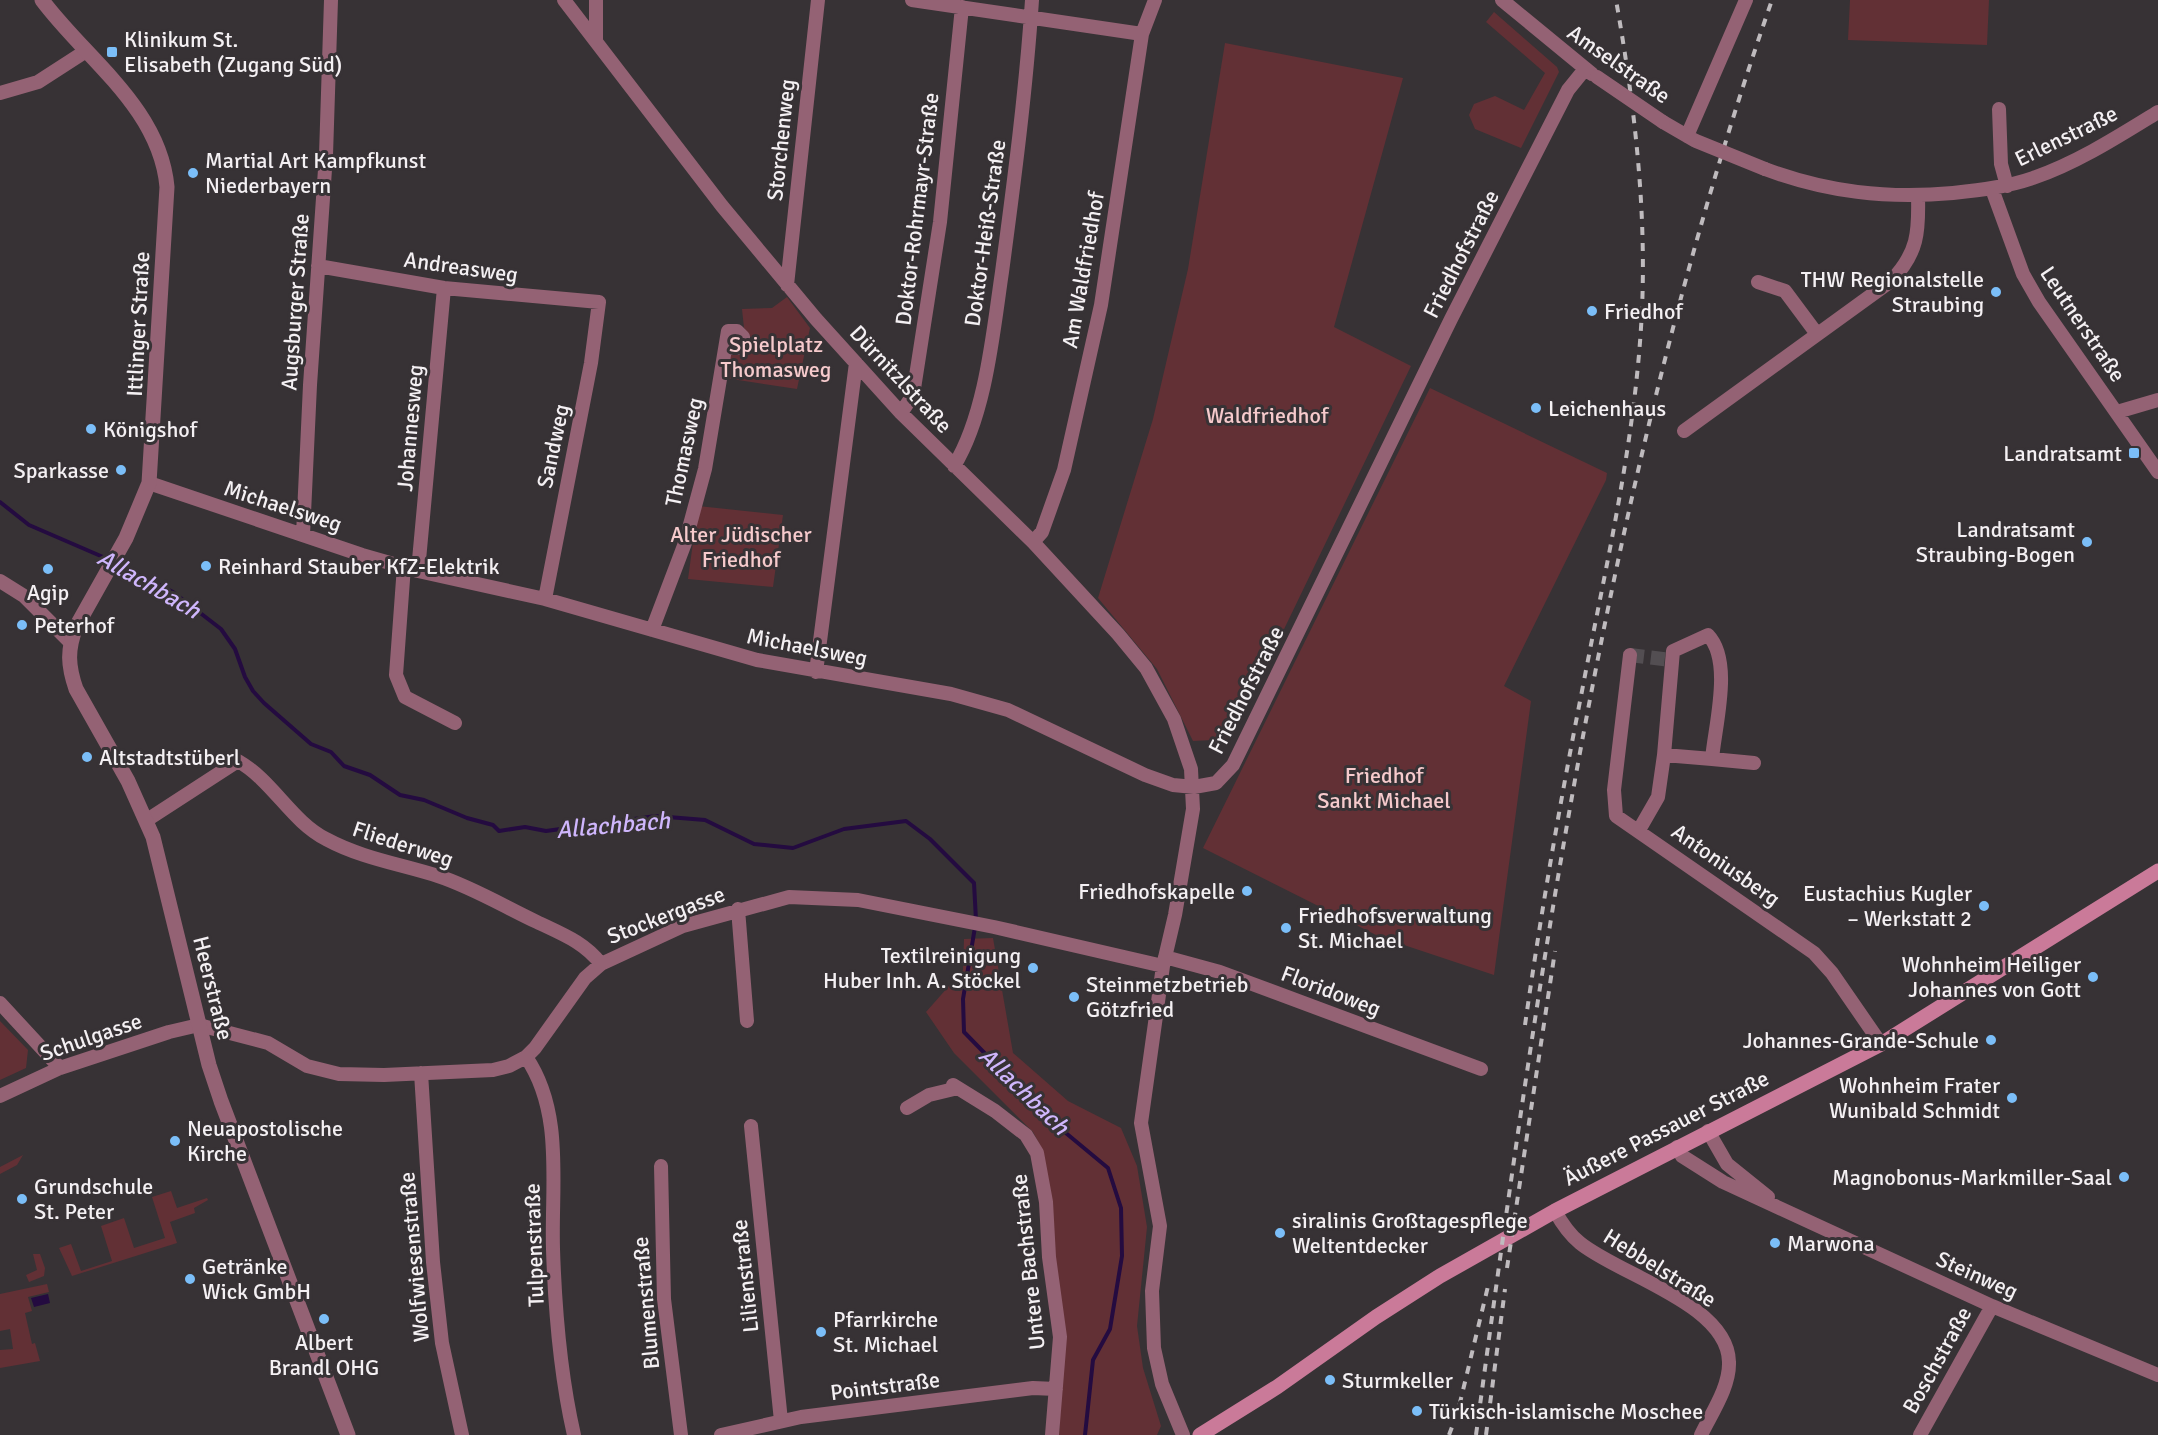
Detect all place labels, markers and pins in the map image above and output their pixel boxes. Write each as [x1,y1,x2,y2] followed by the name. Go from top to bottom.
[124,26,342,78] place label: Klinikum St. Elisabeth (Zugang Süd)
[105,45,119,59] marker: Klinikum St. Elisabeth (Zugang Süd)
[205,147,426,199] place label: Martial Art Kampfkunst Niederbayern
[186,166,200,180] marker: Martial Art Kampfkunst Niederbayern
[1801,266,1984,318] place label: THW Regionalstelle Straubing
[1989,285,2003,299] marker: THW Regionalstelle Straubing
[1604,298,1684,325] place label: Friedhof
[1585,304,1599,318] marker: Friedhof
[1548,395,1666,422] place label: Leichenhaus
[1529,401,1543,415] marker: Leichenhaus
[103,416,199,443] place label: Königshof
[84,422,98,436] marker: Königshof
[2003,440,2122,467] place label: Landratsamt
[2127,446,2141,460] marker: Landratsamt
[13,457,109,484] place label: Sparkasse
[114,463,128,477] marker: Sparkasse
[1916,516,2075,568] place label: Landratsamt Straubing-Bogen
[2080,535,2094,549] marker: Landratsamt Straubing-Bogen
[218,553,500,580] place label: Reinhard Stauber KfZ-Elektrik
[199,559,213,573] marker: Reinhard Stauber KfZ-Elektrik
[41,562,55,576] marker: Agip
[27,579,69,606] place label: Agip
[34,612,116,639] place label: Peterhof
[15,618,29,632] marker: Peterhof
[99,744,240,771] place label: Altstadtstüberl
[80,750,94,764] marker: Altstadtstüberl
[1078,878,1235,905] place label: Friedhofskapelle
[1803,880,1972,932] place label: Eustachius Kugler – Werkstatt 2
[1240,884,1254,898] marker: Friedhofskapelle
[1977,899,1991,913] marker: Eustachius Kugler – Werkstatt 2
[1298,902,1492,954] place label: Friedhofsverwaltung St. Michael
[1279,921,1293,935] marker: Friedhofsverwaltung St. Michael
[823,942,1021,994] place label: Textilreinigung Huber Inh. A. Stöckel
[1902,951,2081,1003] place label: Wohnheim Heiliger Johannes von Gott
[1026,961,1040,975] marker: Textilreinigung Huber Inh. A. Stöckel
[2086,970,2100,984] marker: Wohnheim Heiliger Johannes von Gott
[1086,971,1248,1023] place label: Steinmetzbetrieb Götzfried
[1067,990,1081,1004] marker: Steinmetzbetrieb Götzfried
[1743,1027,1979,1054] place label: Johannes-Grande-Schule
[1984,1033,1998,1047] marker: Johannes-Grande-Schule
[1829,1072,2000,1124] place label: Wohnheim Frater Wunibald Schmidt
[2005,1091,2019,1105] marker: Wohnheim Frater Wunibald Schmidt
[187,1115,343,1167] place label: Neuapostolische Kirche
[168,1134,182,1148] marker: Neuapostolische Kirche
[1832,1164,2112,1191] place label: Magnobonus-Markmiller-Saal
[2117,1170,2131,1184] marker: Magnobonus-Markmiller-Saal
[34,1173,153,1225] place label: Grundschule St. Peter
[15,1192,29,1206] marker: Grundschule St. Peter
[1292,1207,1528,1259] place label: siralinis Großtagespflege Weltentdecker
[1273,1226,1287,1240] marker: siralinis Großtagespflege Weltentdecker
[1787,1230,1875,1257] place label: Marwona
[1768,1236,1782,1250] marker: Marwona
[202,1253,311,1305] place label: Getränke Wick GmbH
[183,1272,197,1286] marker: Getränke Wick GmbH
[833,1306,938,1358] place label: Pfarrkirche St. Michael
[317,1312,331,1326] marker: Albert Brandl OHG
[814,1325,828,1339] marker: Pfarrkirche St. Michael
[269,1329,379,1381] place label: Albert Brandl OHG
[1342,1367,1453,1394] place label: Sturmkeller
[1323,1373,1337,1387] marker: Sturmkeller
[1429,1398,1703,1425] place label: Türkisch-islamische Moschee
[1410,1404,1424,1418] marker: Türkisch-islamische Moschee

